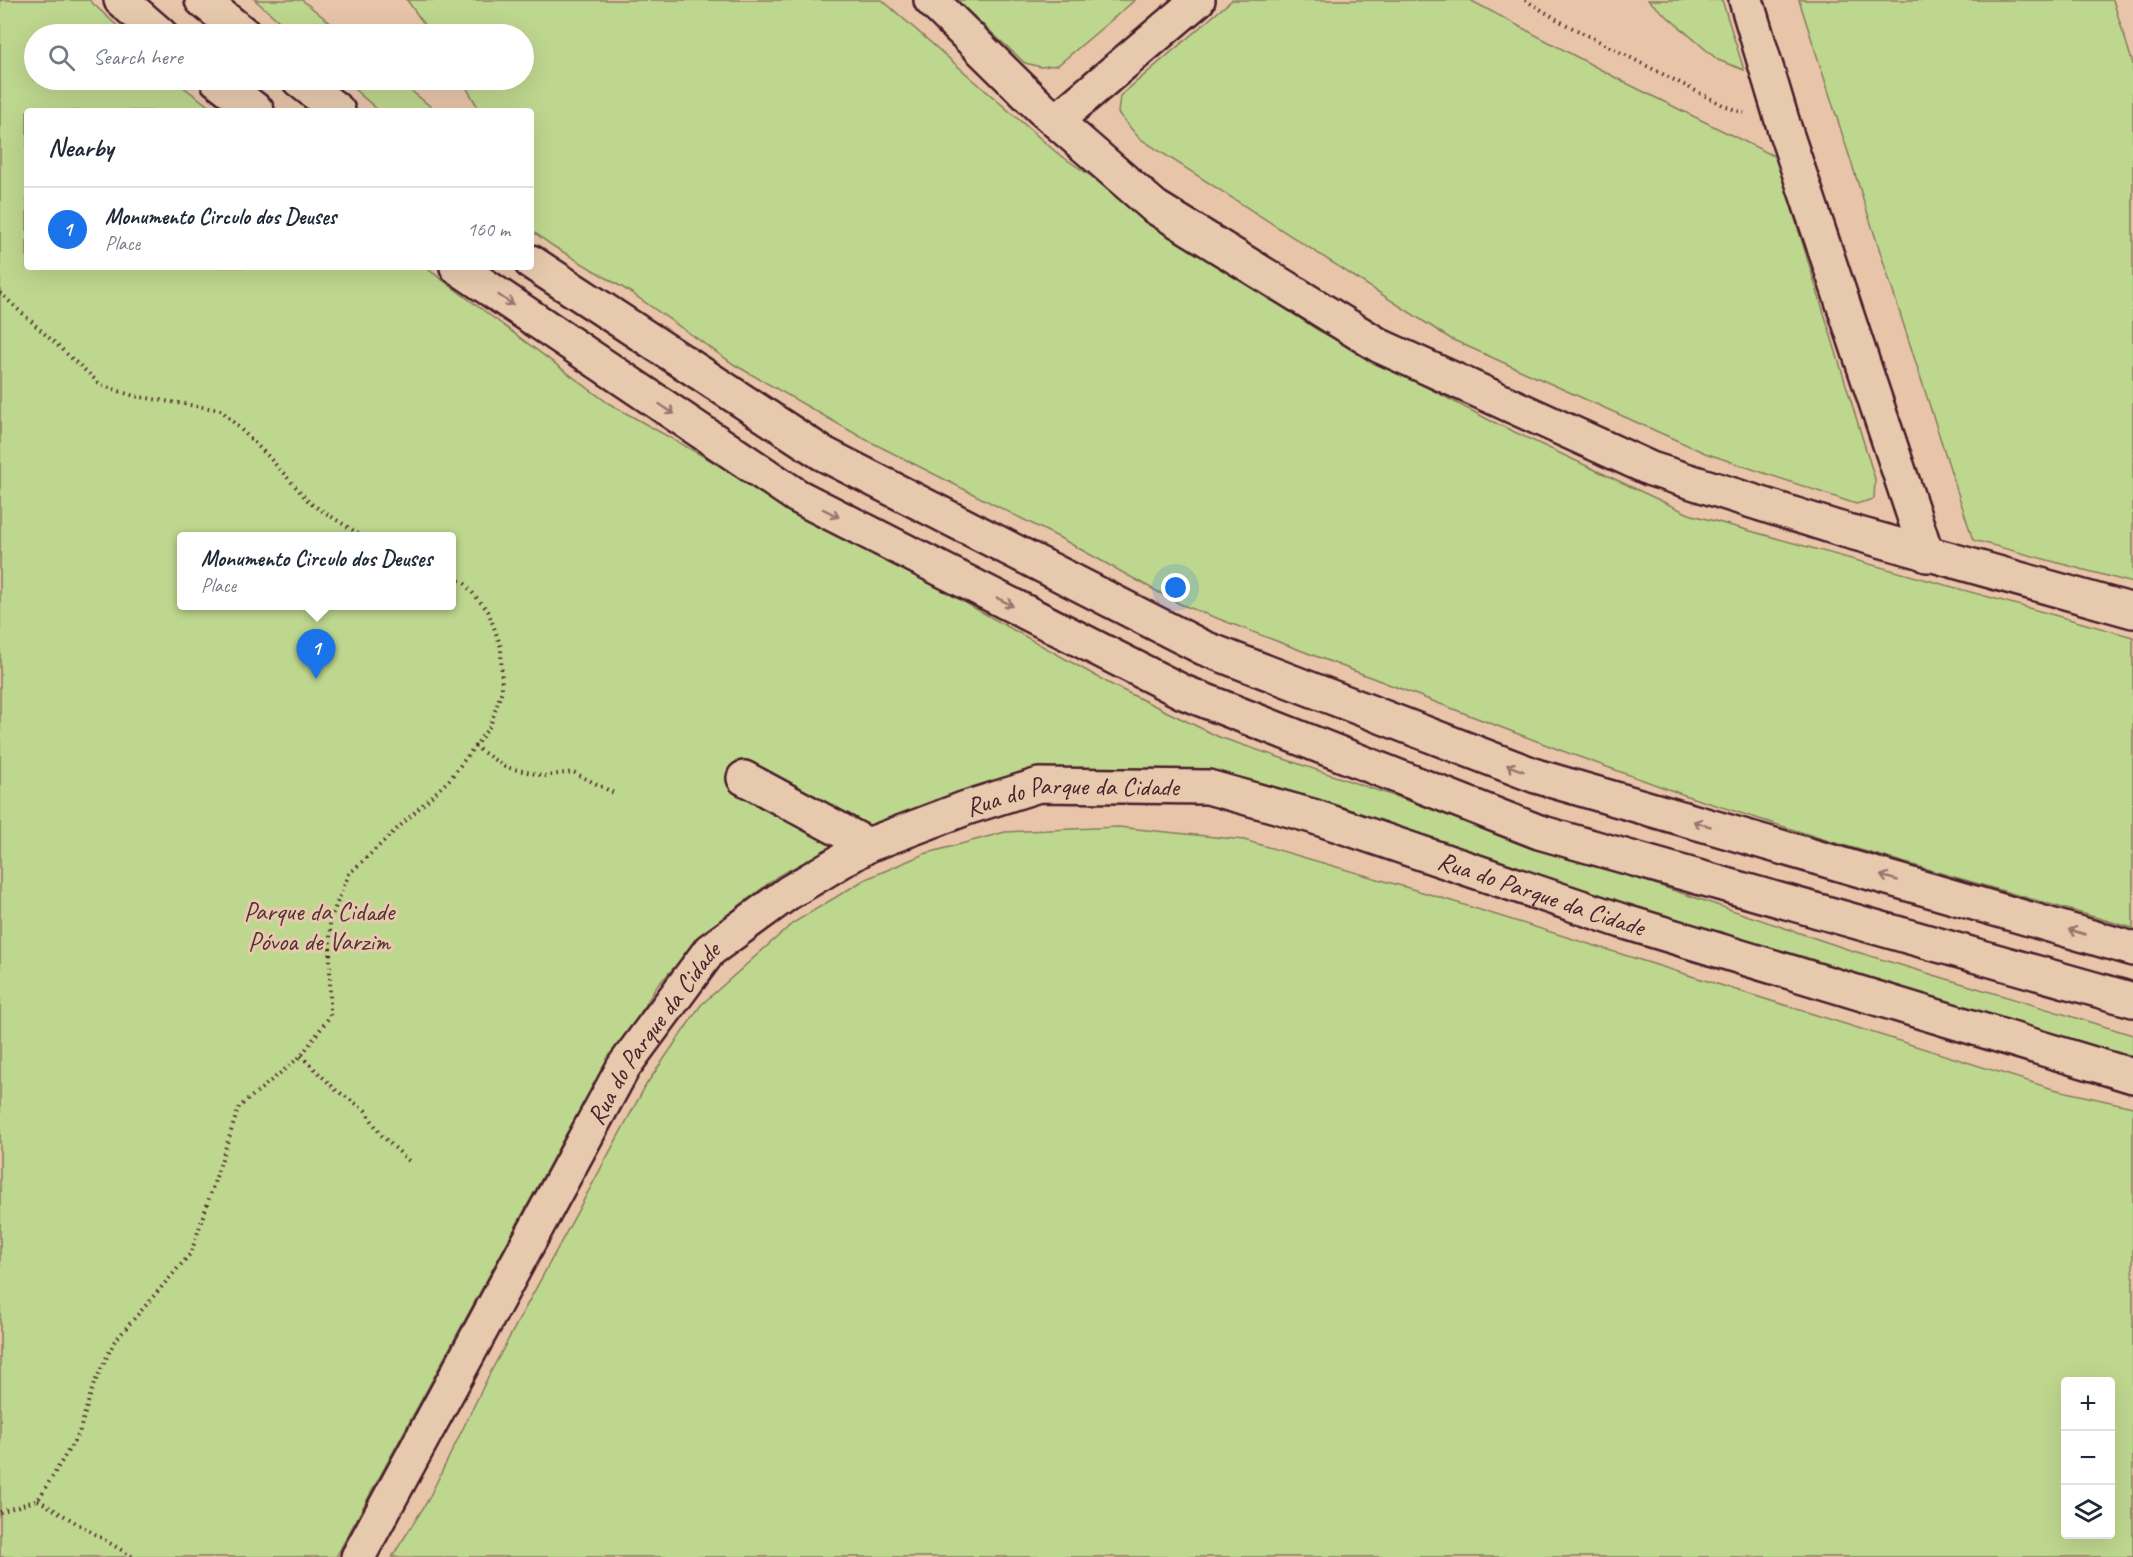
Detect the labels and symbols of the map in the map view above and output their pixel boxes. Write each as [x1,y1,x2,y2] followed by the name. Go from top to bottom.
[497,294,513,306] one-way arrow
[659,402,676,415] one-way arrow
[822,508,840,520] one-way arrow
[1161,573,1190,602] your location
[996,597,1014,608] one-way arrow
[296,630,336,679] pin: 1
[1507,762,1525,773] one-way arrow
[962,768,1182,824] street label: Rua do Parque da Cidade
[1693,818,1712,829] one-way arrow
[1434,843,1651,944] street label: Rua do Parque da Cidade
[1880,872,1899,883] one-way arrow
[244,895,397,958] park label: Parque da Cidade Póvoa de Varzim
[2068,926,2087,937] one-way arrow
[579,931,728,1130] street label: Rua do Parque da Cidade

